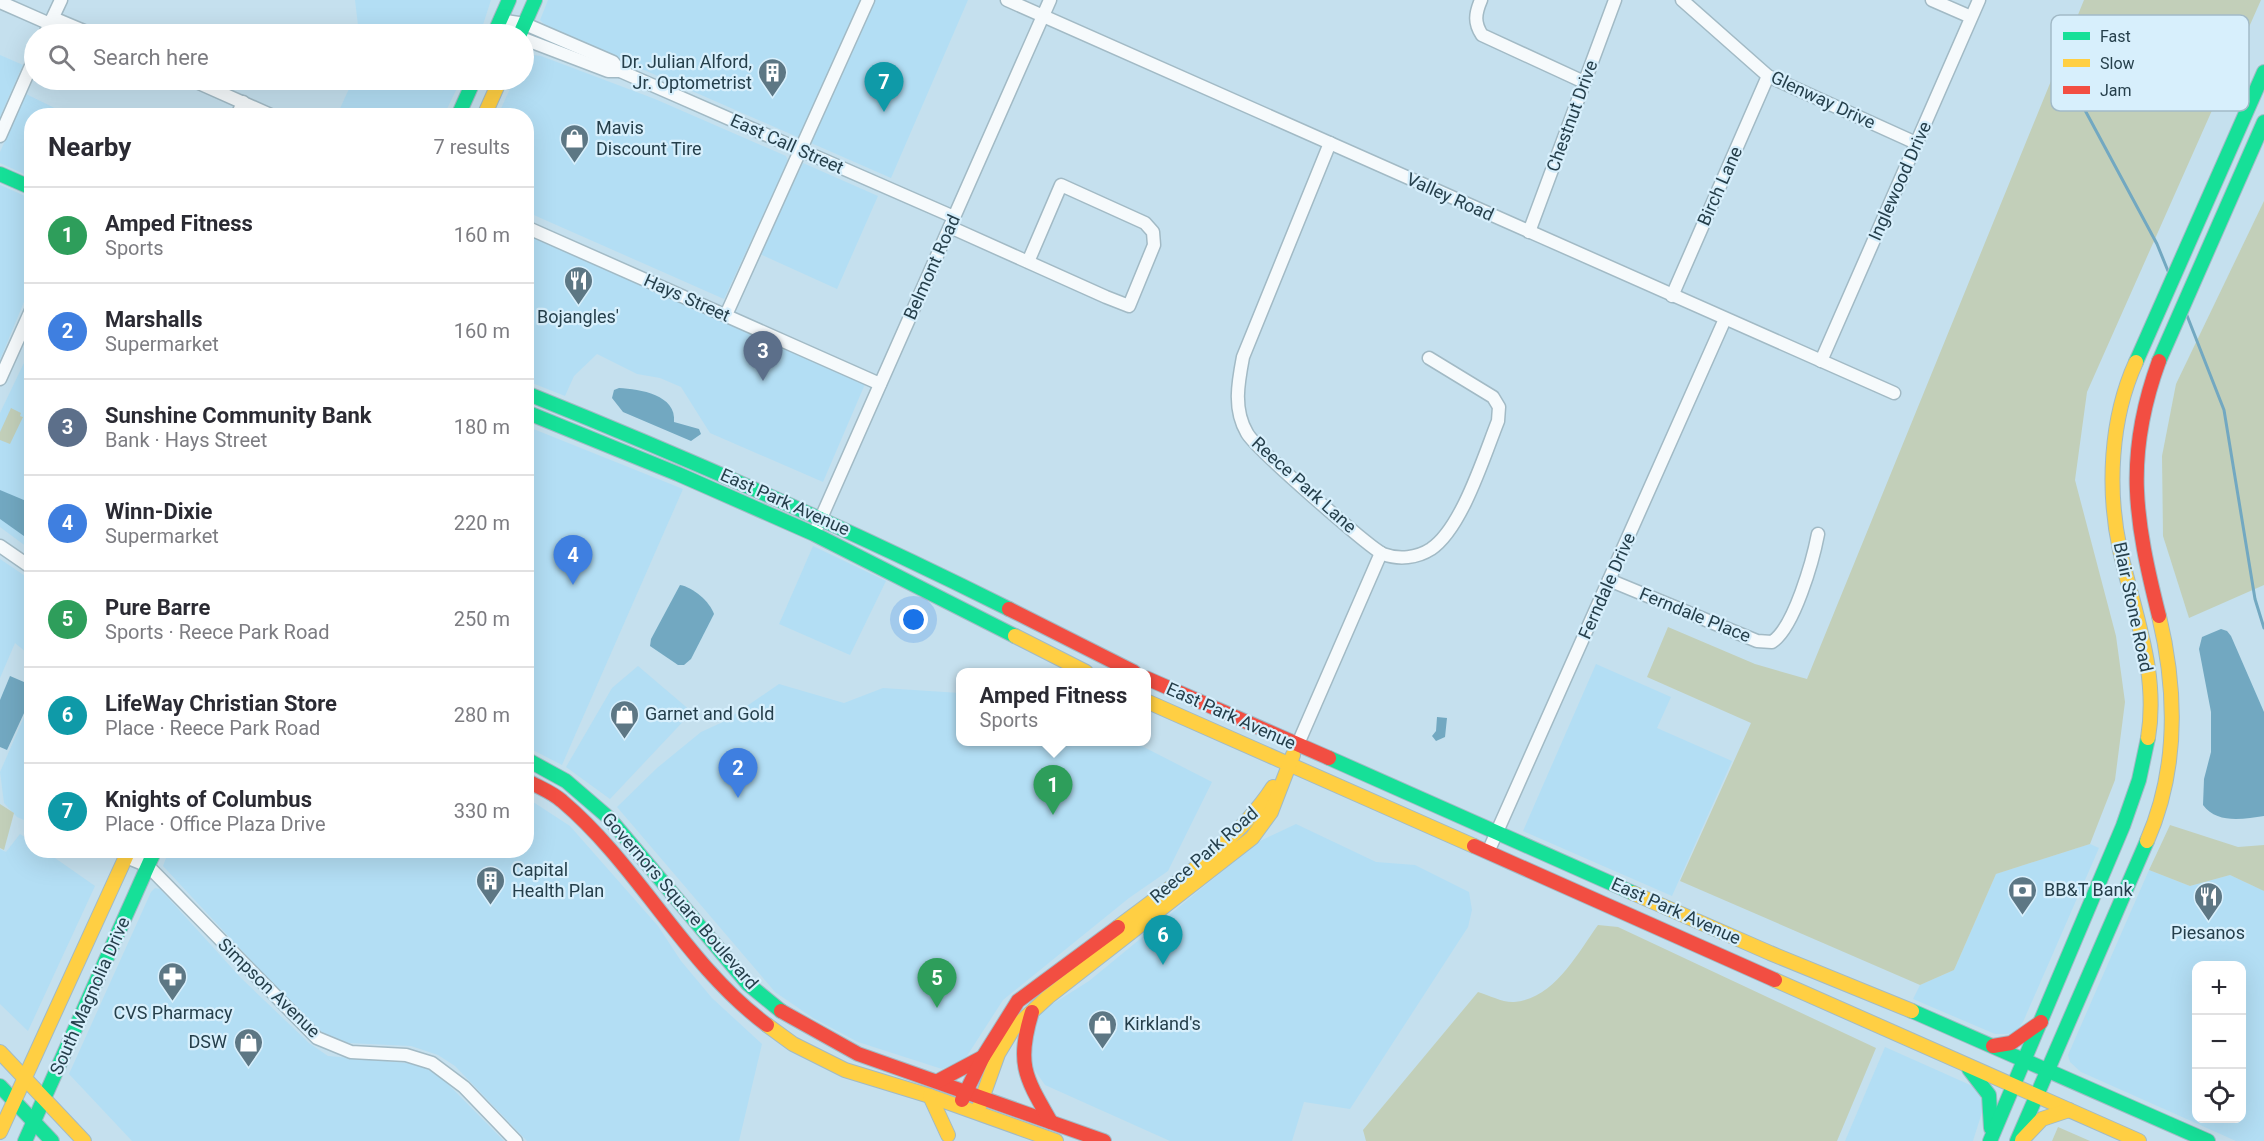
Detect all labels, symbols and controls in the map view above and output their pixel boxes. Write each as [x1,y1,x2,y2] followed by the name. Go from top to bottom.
[2051,15,2249,111] legend
[24,24,534,90] search box
[2100,27,2131,46] text: Fast
[45,41,78,74] icon: search
[93,45,209,70] text: Search here
[621,51,752,93] place label: Dr. Julian Alford, Jr. Optometrist
[2100,54,2135,73] text: Slow
[757,56,789,98] building icon: Dr. Julian Alford, Jr. Optometrist
[1542,57,1601,174] street label: Chestnut Drive
[864,63,904,112] pin: 7
[1768,66,1879,133] street label: Glenway Drive
[2100,81,2132,100] text: Jam
[727,109,847,178] street label: East Call Street
[596,117,702,159] place label: Mavis Discount Tire
[1864,118,1935,244] street label: Inglewood Drive
[559,122,591,164] shop icon: Mavis Discount Tire
[48,132,131,162] text: Nearby
[434,135,510,159] text: 7 results
[1693,143,1746,229] street label: Birch Lane
[1403,168,1497,225] street label: Valley Road
[105,211,253,236] text: Amped Fitness
[899,211,964,323] street label: Belmont Road
[62,223,73,247] text: 1
[454,223,510,247] text: 160 m
[105,236,164,260] text: Sports
[562,264,594,306] restaurant icon: Bojangles'
[641,269,734,326] street label: Hays Street
[537,306,619,327] place label: Bojangles'
[105,307,202,332] text: Marshalls
[62,319,73,343] text: 2
[454,319,510,343] text: 160 m
[105,332,219,356] text: Supermarket
[744,332,783,381] pin: 3
[105,403,372,428] text: Sunshine Community Bank
[62,415,73,439] text: 3
[454,415,510,439] text: 180 m
[105,428,267,452] text: Bank · Hays Street
[1248,432,1361,537] street label: Reece Park Lane
[717,464,853,539] street label: East Park Avenue
[105,499,212,524] text: Winn-Dixie
[62,511,73,535] text: 4
[454,511,510,535] text: 220 m
[105,524,219,548] text: Supermarket
[1574,529,1639,642] street label: Ferndale Drive
[554,536,592,585] pin: 4
[2109,540,2158,674] street label: Blair Stone Road
[1636,583,1754,646] street label: Ferndale Place
[105,595,210,620] text: Pure Barre
[899,605,928,634] your location
[62,607,73,631] text: 5
[454,607,510,631] text: 250 m
[105,620,330,644] text: Sports · Reece Park Road
[956,668,1151,746] popup
[1163,678,1299,753] street label: East Park Avenue
[980,683,1127,708] text: Amped Fitness
[105,691,337,716] text: LifeWay Christian Store
[608,698,640,740] shop icon: Garnet and Gold
[62,703,73,727] text: 6
[454,703,510,727] text: 280 m
[645,703,774,724] place label: Garnet and Gold
[980,708,1038,732] text: Sports
[105,716,320,740] text: Place · Reece Park Road
[718,748,758,798] pin: 2
[1034,766,1072,815] pin: 1
[105,787,312,812] text: Knights of Columbus
[62,799,73,823] text: 7
[454,799,510,823] text: 330 m
[1146,802,1262,907] street label: Reece Park Road
[598,808,763,993] street label: Governors Square Boulevard
[105,812,326,836] text: Place · Office Plaza Drive
[512,859,604,901] place label: Capital Health Plan
[475,864,507,906] building icon: Capital Health Plan
[1608,873,1744,948] street label: East Park Avenue
[2007,874,2039,916] bank icon: BB&T Bank
[2044,879,2133,900] place label: BB&T Bank
[2192,880,2224,922] restaurant icon: Piesanos
[45,914,134,1078] street label: South Magnolia Drive
[1144,916,1182,965] pin: 6
[2171,922,2245,943] place label: Piesanos
[214,934,325,1042] street label: Simpson Avenue
[918,958,956,1008] pin: 5
[157,960,189,1002] pharmacy icon: CVS Pharmacy
[2192,961,2246,1123] map controls
[2192,961,2246,1015] button: +
[113,1002,233,1023] place label: CVS Pharmacy
[1087,1008,1119,1050] shop icon: Kirkland's
[1124,1013,1201,1034] place label: Kirkland's
[2192,1015,2246,1069] button: −
[232,1026,264,1068] shop icon: DSW
[189,1031,227,1052] place label: DSW
[2192,1069,2246,1123] button: locate

